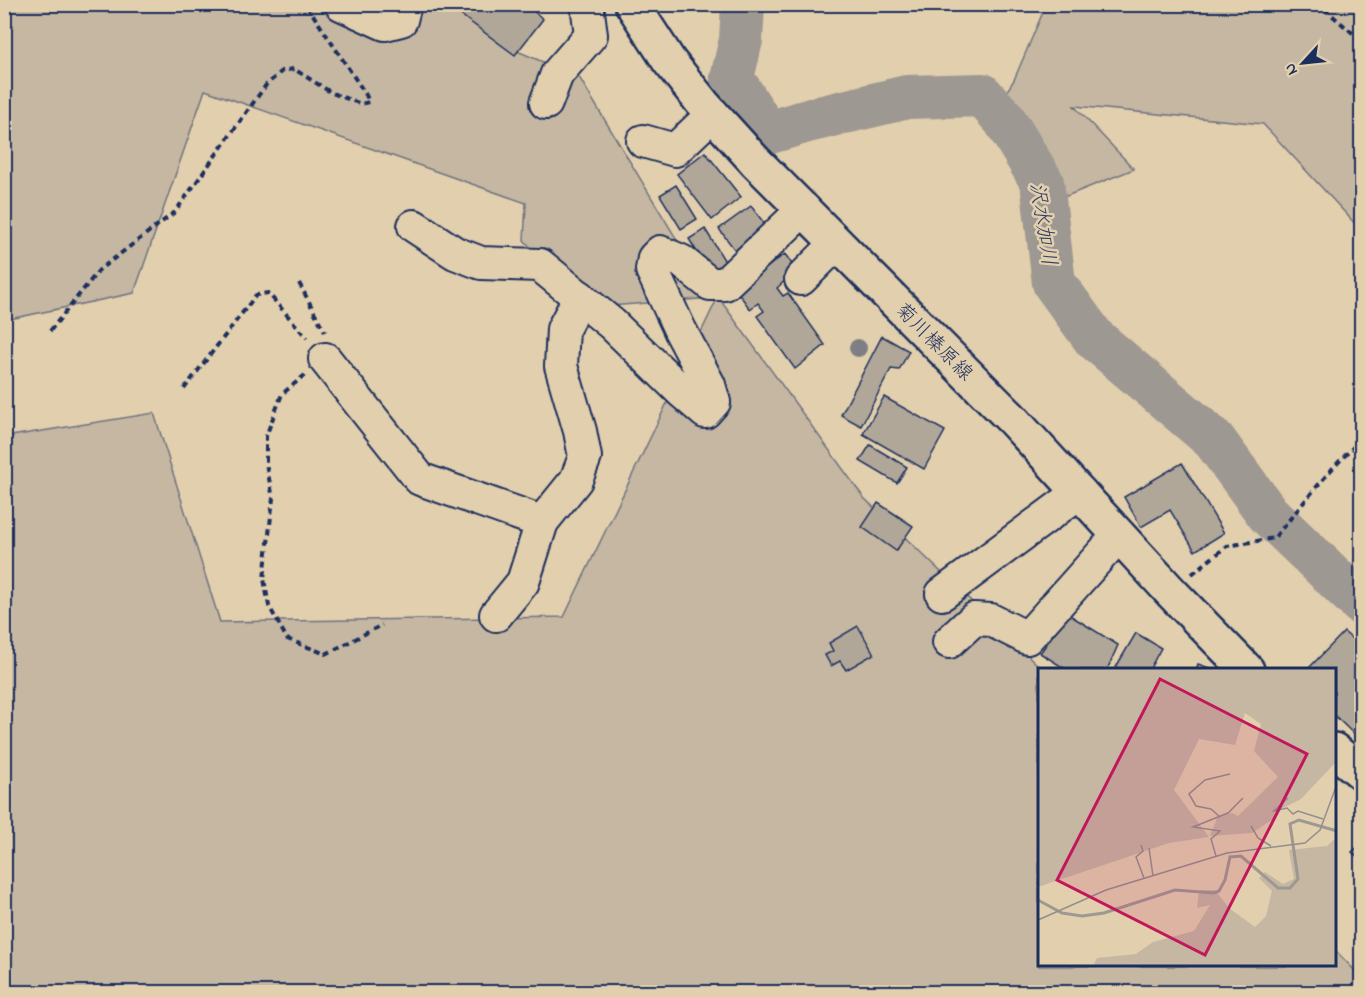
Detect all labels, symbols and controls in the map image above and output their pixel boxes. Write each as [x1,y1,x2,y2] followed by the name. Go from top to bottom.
[1273,33,1333,93] north arrow
[1278,58,1305,79] text: N
[1021,180,1063,268] water label: 沢水加川
[888,297,979,388] street label: 菊川榛原線
[1038,668,1336,967] inset map

